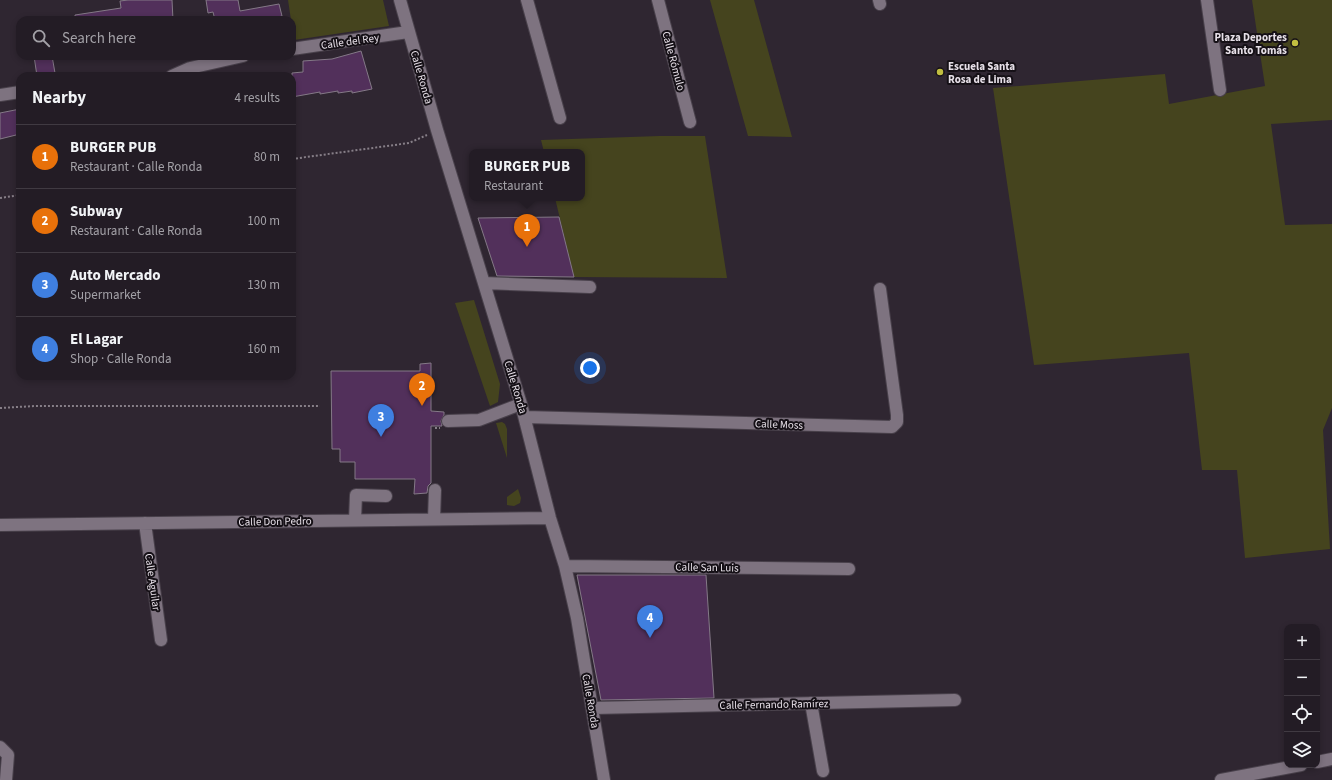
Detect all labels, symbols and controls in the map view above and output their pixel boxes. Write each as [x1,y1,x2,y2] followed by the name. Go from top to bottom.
[16,16,296,60] search box
[30,27,52,49] icon: search
[62,28,136,49] text: Search here
[320,30,380,53] street label: Calle del Rey
[658,30,689,93] street label: Calle Rómulo
[1215,30,1287,58] place label: Plaza Deportes Santo Tomás
[1290,38,1300,48] marker: Plaza Deportes Santo Tomás
[407,49,436,106] street label: Calle Ronda
[948,59,1015,87] place label: Escuela Santa Rosa de Lima
[935,67,945,77] marker: Escuela Santa Rosa de Lima
[32,86,86,110] text: Nearby
[235,89,280,107] text: 4 results
[70,137,156,158] text: BURGER PUB
[42,148,48,166] text: 1
[254,148,280,166] text: 80 m
[469,149,585,201] popup
[484,156,570,177] text: BURGER PUB
[70,158,202,176] text: Restaurant · Calle Ronda
[484,177,543,195] text: Restaurant
[70,201,123,222] text: Subway
[42,212,48,230] text: 2
[247,212,280,230] text: 100 m
[514,214,540,247] pin: 1
[70,222,202,240] text: Restaurant · Calle Ronda
[70,265,161,286] text: Auto Mercado
[42,276,48,294] text: 3
[247,276,280,294] text: 130 m
[70,286,141,304] text: Supermarket
[70,329,123,350] text: El Lagar
[42,340,48,358] text: 4
[247,340,280,358] text: 160 m
[70,350,172,368] text: Shop · Calle Ronda
[580,358,600,378] your location
[500,359,531,416] street label: Calle Ronda
[409,373,435,406] pin: 2
[368,404,394,437] pin: 3
[755,416,804,433] street label: Calle Moss
[238,513,312,530] street label: Calle Don Pedro
[141,553,164,612] street label: Calle Aguilar
[675,559,739,576] street label: Calle San Luis
[637,605,663,638] pin: 4
[1284,624,1320,768] map controls
[1284,624,1320,660] button: +
[1284,660,1320,696] button: −
[578,673,603,729] street label: Calle Ronda
[719,696,829,713] street label: Calle Fernando Ramírez
[1284,696,1320,732] button: locate
[1284,732,1320,768] button: layers

